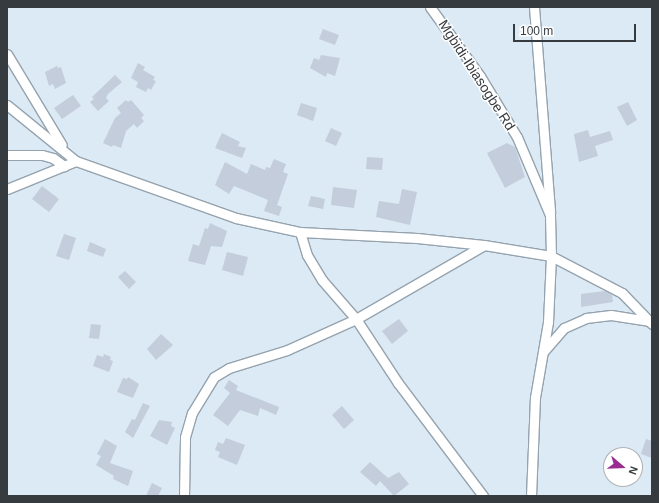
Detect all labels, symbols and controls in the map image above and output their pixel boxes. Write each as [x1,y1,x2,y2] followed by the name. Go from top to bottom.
[515,16,638,42] scale bar
[435,17,519,133] street label: Mgbidi-Ibiasogbe Rd
[520,24,553,38] text: 100 m
[603,447,643,487] north arrow
[626,465,640,476] text: N

